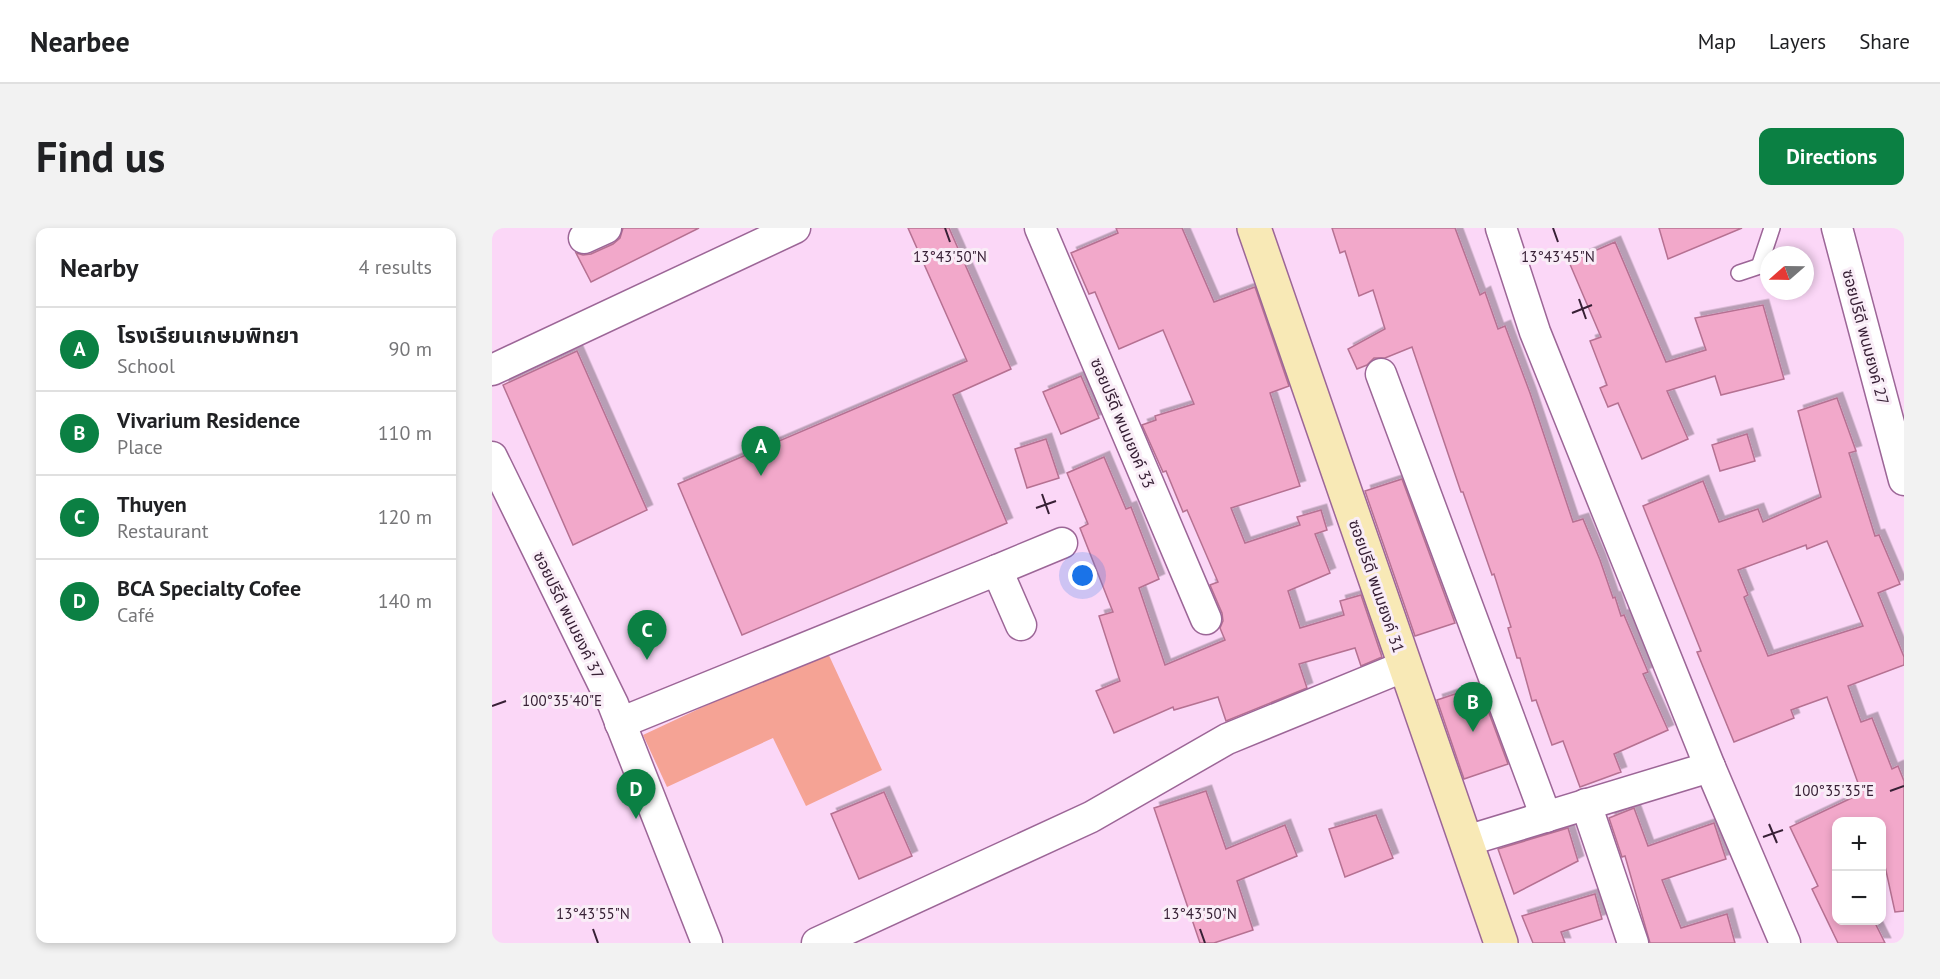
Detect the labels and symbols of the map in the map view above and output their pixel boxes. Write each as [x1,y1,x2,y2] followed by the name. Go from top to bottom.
[1760,246,1814,300] north arrow
[913,247,987,266] text: 13°43'50"N
[1521,247,1595,266] text: 13°43'45"N
[1838,267,1894,407] street label: ซอยปรีดี พนมยงค์ 27
[1087,355,1159,491] street label: ซอยปรีดี พนมยงค์ 33
[742,426,780,476] pin: A
[1345,517,1409,655] street label: ซอยปรีดี พนมยงค์ 31
[529,548,609,682] street label: ซอยปรีดี พนมยงค์ 37
[1068,561,1097,590] your location
[628,610,666,660] pin: C
[1454,682,1492,732] pin: B
[522,691,602,710] text: 100°35'40"E
[616,770,656,819] pin: D
[1794,781,1874,800] text: 100°35'35"E
[556,904,630,923] text: 13°43'55"N
[1163,904,1237,923] text: 13°43'50"N

